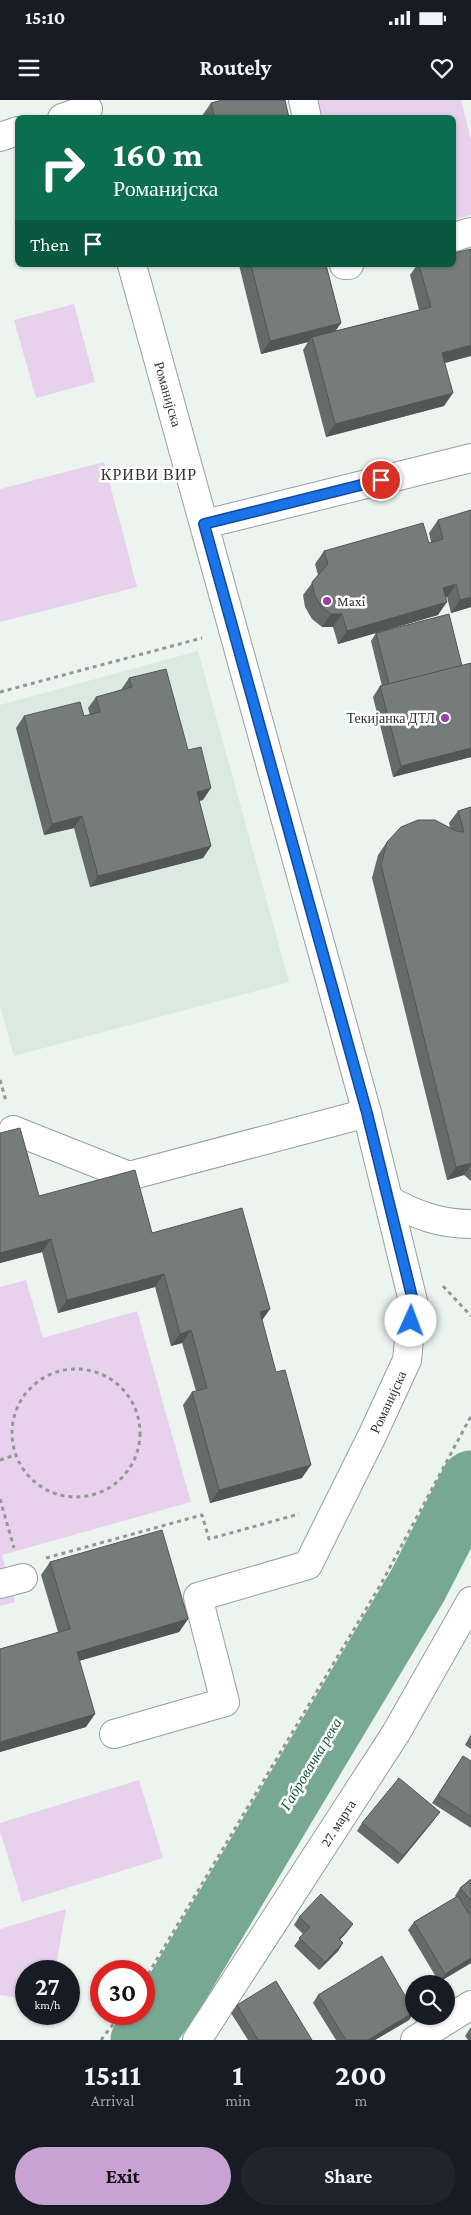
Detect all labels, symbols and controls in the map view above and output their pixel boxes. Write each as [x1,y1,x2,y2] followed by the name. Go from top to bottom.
[25,7,65,28] text: 15:10
[15,54,43,82] icon: menu
[428,54,456,82] icon: heart
[200,55,272,80] text: Routely
[30,135,95,200] icon: right
[113,135,203,174] text: 160 m
[113,176,218,201] text: Романијска
[79,230,107,258] icon: arrive
[30,234,69,255] text: Then
[151,360,185,429] street label: Романијска
[360,459,402,501] pin
[101,466,197,483] district label: КРИВИ ВИР
[367,466,395,494] icon: arrive
[337,593,366,609] place label: Maxi
[321,595,333,607] marker: Maxi
[347,710,436,726] place label: Текијанка ДТЛ
[439,712,451,724] marker: Текијанка ДТЛ
[384,1294,436,1346] position arrow
[367,1368,410,1436] street label: Романијска
[277,1715,345,1814] water label: Габровачка река
[317,1796,359,1849] street label: 27. марта
[90,1960,155,2025] speed limit sign: 30
[35,1973,60,2000] text: 27
[405,1975,455,2025] map controls
[405,1975,455,2025] button: search
[35,1998,60,2012] text: km/h
[84,2058,141,2091] text: 15:11
[232,2058,244,2091] text: 1
[335,2058,387,2091] text: 200
[91,2092,134,2109] text: Arrival
[225,2092,251,2109] text: min
[354,2092,367,2109] text: m
[15,2147,231,2205] button: Exit
[241,2147,456,2205] button: Share

